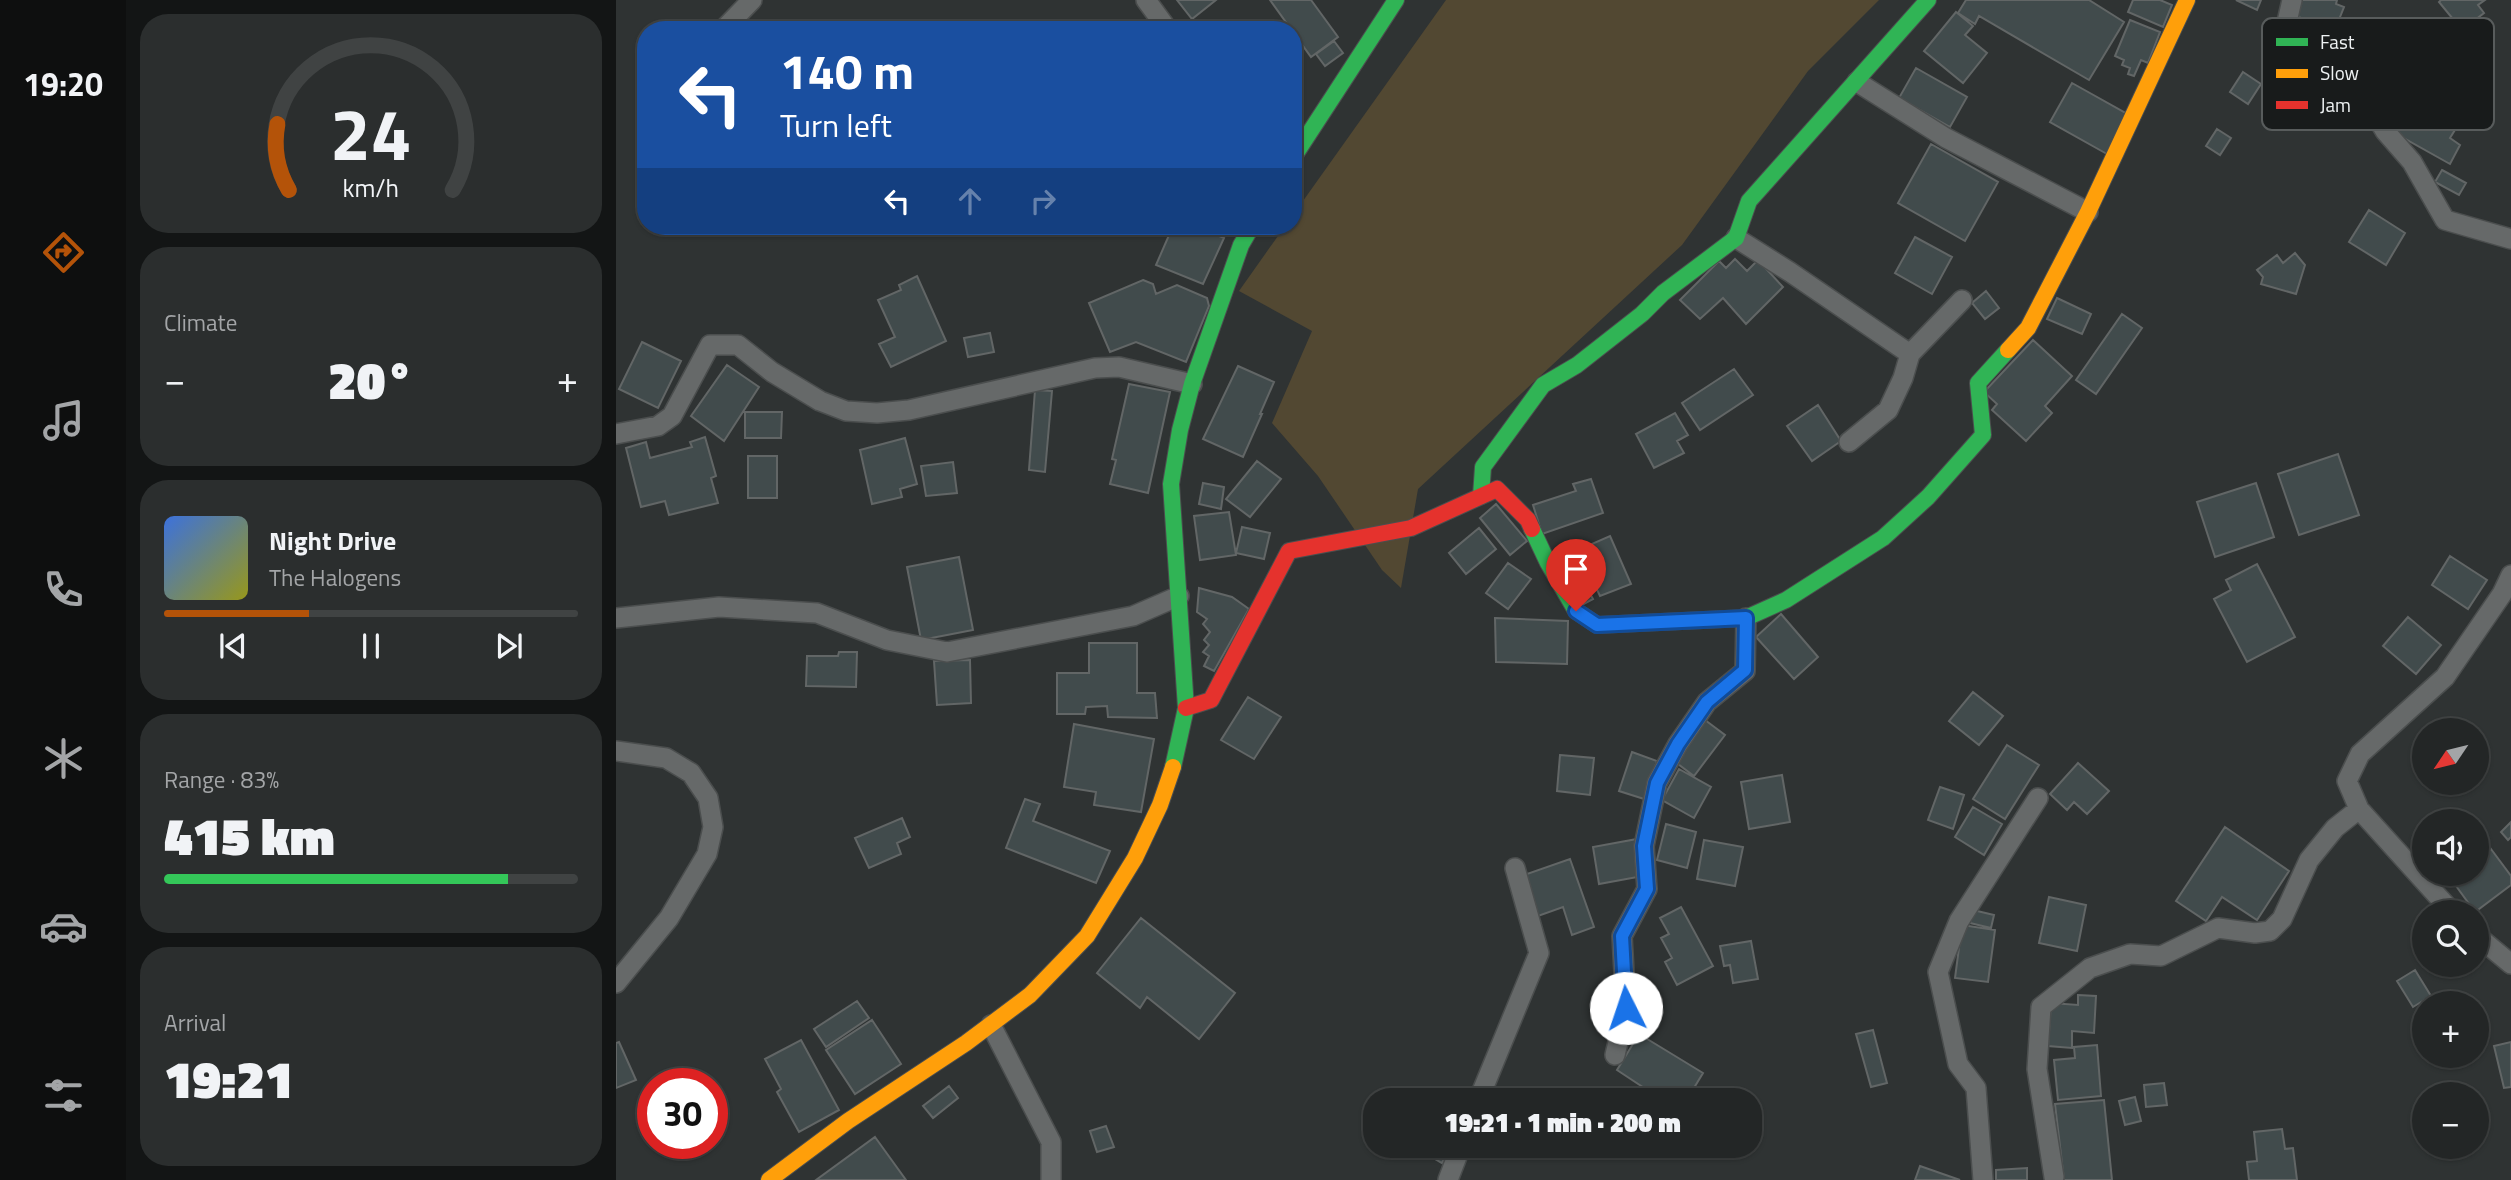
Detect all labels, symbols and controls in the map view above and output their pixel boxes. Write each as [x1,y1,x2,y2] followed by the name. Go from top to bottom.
[2262,18,2494,130] legend
[2320,27,2355,56] text: Fast
[780,33,914,108] text: 140 m
[665,49,756,140] icon: left
[2320,58,2359,87] text: Slow
[23,60,103,108] text: 19:20
[330,78,412,188] text: 24
[2320,90,2351,119] text: Jam
[780,101,892,149] text: Turn left
[343,168,399,206] text: km/h
[878,182,916,220] icon: left
[951,182,989,220] icon: ahead
[1024,182,1062,220] icon: right
[39,228,88,277] icon: directions
[164,305,237,340] text: Climate
[328,340,414,419] text: 20°
[164,350,185,408] text: −
[557,350,578,408] text: +
[39,396,88,445] icon: music
[269,521,396,560] text: Night Drive
[1546,539,1606,611] pin
[1557,550,1595,588] icon: arrive
[269,560,401,595] text: The Halogens
[39,565,88,614] icon: phone
[214,627,252,665] icon: previous
[352,627,390,665] icon: pause
[490,627,528,665] icon: next
[2412,718,2488,794] north arrow
[2412,718,2489,1159] map controls
[39,734,88,783] icon: climate
[164,762,279,797] text: Range · 83%
[164,796,335,875] text: 415 km
[2412,809,2489,886] button: sound
[2412,900,2489,977] button: search
[39,902,88,951] icon: car
[1589,971,1663,1045] position arrow
[2412,991,2489,1068] button: +
[164,1005,226,1040] text: Arrival
[164,1039,293,1118] text: 19:21
[637,1068,728,1159] speed limit sign: 30
[39,1071,88,1120] icon: filters
[2412,1082,2489,1159] button: −
[1444,1103,1681,1142] text: 19:21 · 1 min · 200 m

